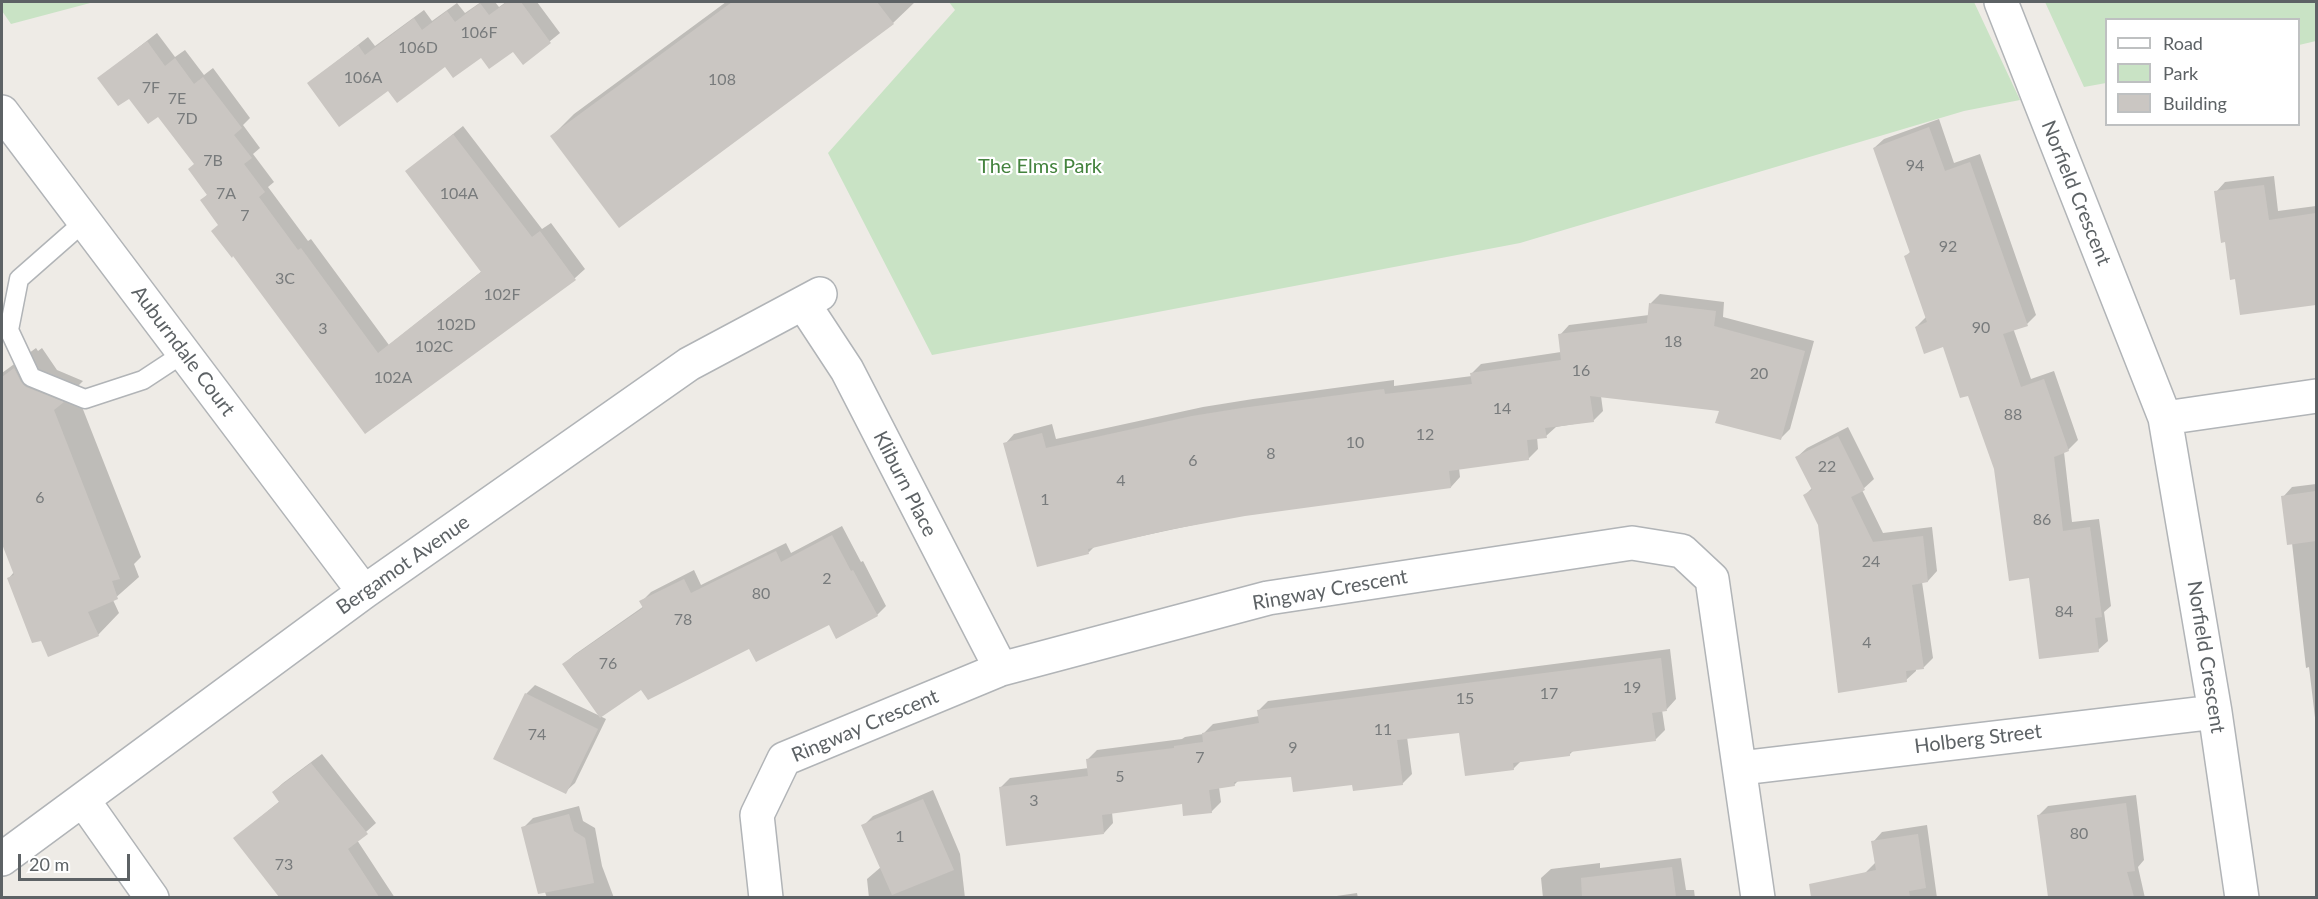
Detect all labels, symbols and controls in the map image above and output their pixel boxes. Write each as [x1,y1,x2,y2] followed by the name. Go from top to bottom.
[2105,18,2300,126] legend
[461,23,497,43] house number: 106F
[2163,32,2203,54] text: Road
[398,38,438,58] house number: 106D
[2163,62,2198,84] text: Park
[344,68,382,88] house number: 106A
[708,70,736,90] house number: 108
[142,78,160,98] house number: 7F
[168,89,186,109] house number: 7E
[2163,92,2227,114] text: Building
[176,109,198,129] house number: 7D
[2036,117,2116,269] street label: Norfield Crescent
[203,151,223,171] house number: 7B
[978,155,1102,179] park label: The Elms Park
[1906,156,1924,176] house number: 94
[216,184,236,204] house number: 7A
[440,184,478,204] house number: 104A
[240,206,250,226] house number: 7
[1939,237,1957,257] house number: 92
[275,269,295,289] house number: 3C
[126,281,240,421] street label: Auburndale Court
[484,285,520,305] house number: 102F
[436,315,476,335] house number: 102D
[1972,318,1990,338] house number: 90
[318,319,328,339] house number: 3
[1664,332,1682,352] house number: 18
[415,337,453,357] house number: 102C
[1572,361,1590,381] house number: 16
[1750,364,1768,384] house number: 20
[374,368,412,388] house number: 102A
[1493,399,1511,419] house number: 14
[2004,405,2022,425] house number: 88
[1416,425,1434,445] house number: 12
[868,427,942,541] street label: Kliburn Place
[1346,433,1364,453] house number: 10
[1266,444,1276,464] house number: 8
[1188,451,1198,471] house number: 6
[1818,457,1836,477] house number: 22
[1116,471,1126,491] house number: 4
[35,488,45,508] house number: 6
[1040,490,1050,510] house number: 1
[332,510,474,620] street label: Bergamot Avenue
[2033,510,2051,530] house number: 86
[1862,552,1880,572] house number: 24
[1251,565,1409,615] street label: Ringway Crescent
[822,569,832,589] house number: 2
[2182,579,2230,735] street label: Norfield Crescent
[752,584,770,604] house number: 80
[2055,602,2073,622] house number: 84
[674,610,692,630] house number: 78
[1862,633,1872,653] house number: 4
[599,654,617,674] house number: 76
[1623,678,1641,698] house number: 19
[788,684,942,768] street label: Ringway Crescent
[1540,684,1558,704] house number: 17
[1456,689,1474,709] house number: 15
[1913,719,2043,759] street label: Holberg Street
[1374,720,1392,740] house number: 11
[528,725,546,745] house number: 74
[1288,738,1298,758] house number: 9
[1195,748,1205,768] house number: 7
[1115,767,1125,787] house number: 5
[1029,791,1039,811] house number: 3
[2070,824,2088,844] house number: 80
[895,827,905,847] house number: 1
[21,842,134,880] scale bar
[29,853,69,875] text: 20 m
[275,855,293,875] house number: 73

